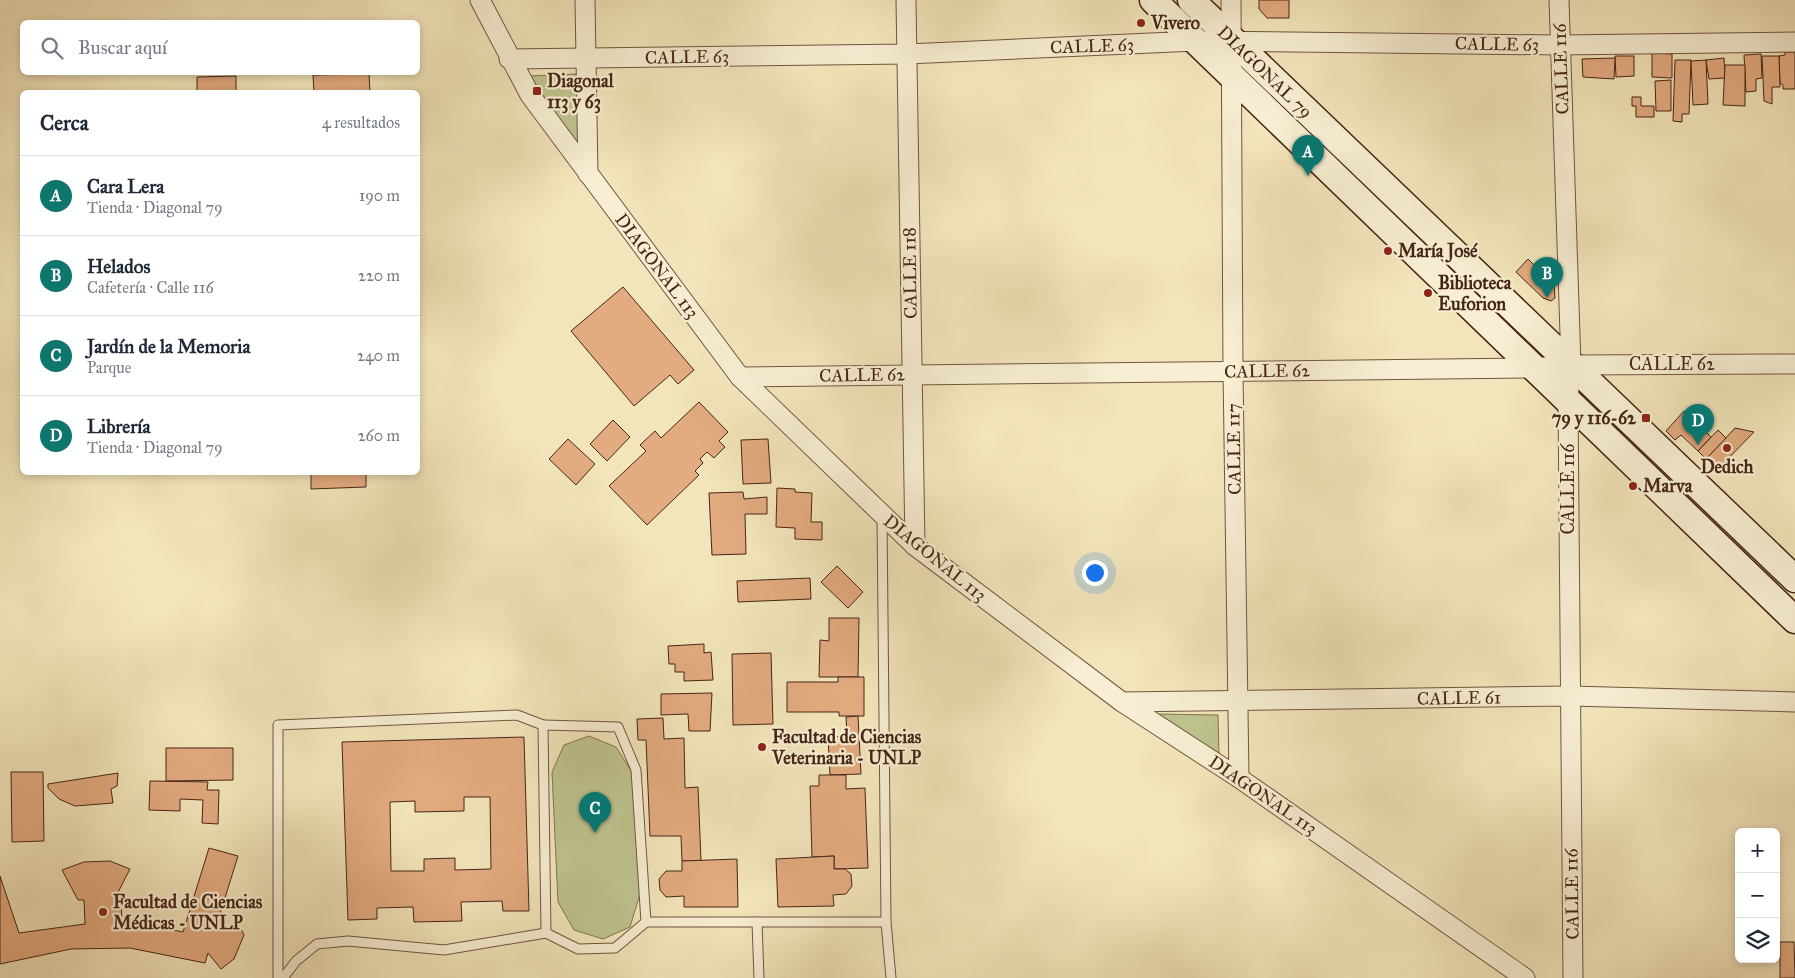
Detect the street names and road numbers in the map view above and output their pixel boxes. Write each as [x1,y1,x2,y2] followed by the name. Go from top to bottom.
[1213,21,1317,123] street label: DIAGONAL 79
[1548,22,1574,115] street label: CALLE 116
[1455,32,1539,56] street label: CALLE 63
[1050,34,1134,58] street label: CALLE 63
[645,45,729,69] street label: CALLE 63
[610,209,704,323] street label: DIAGONAL 113
[898,227,922,319] street label: CALLE 118
[1629,353,1715,375] street label: CALLE 62
[1224,359,1310,383] street label: CALLE 62
[819,363,905,387] street label: CALLE 62
[1222,403,1246,495] street label: CALLE 117
[1557,443,1579,535] street label: CALLE 116
[879,510,991,606] street label: DIAGONAL 113
[1417,686,1501,710] street label: CALLE 61
[1205,751,1321,839] street label: DIAGONAL 113
[1560,847,1584,940] street label: CALLE 116

